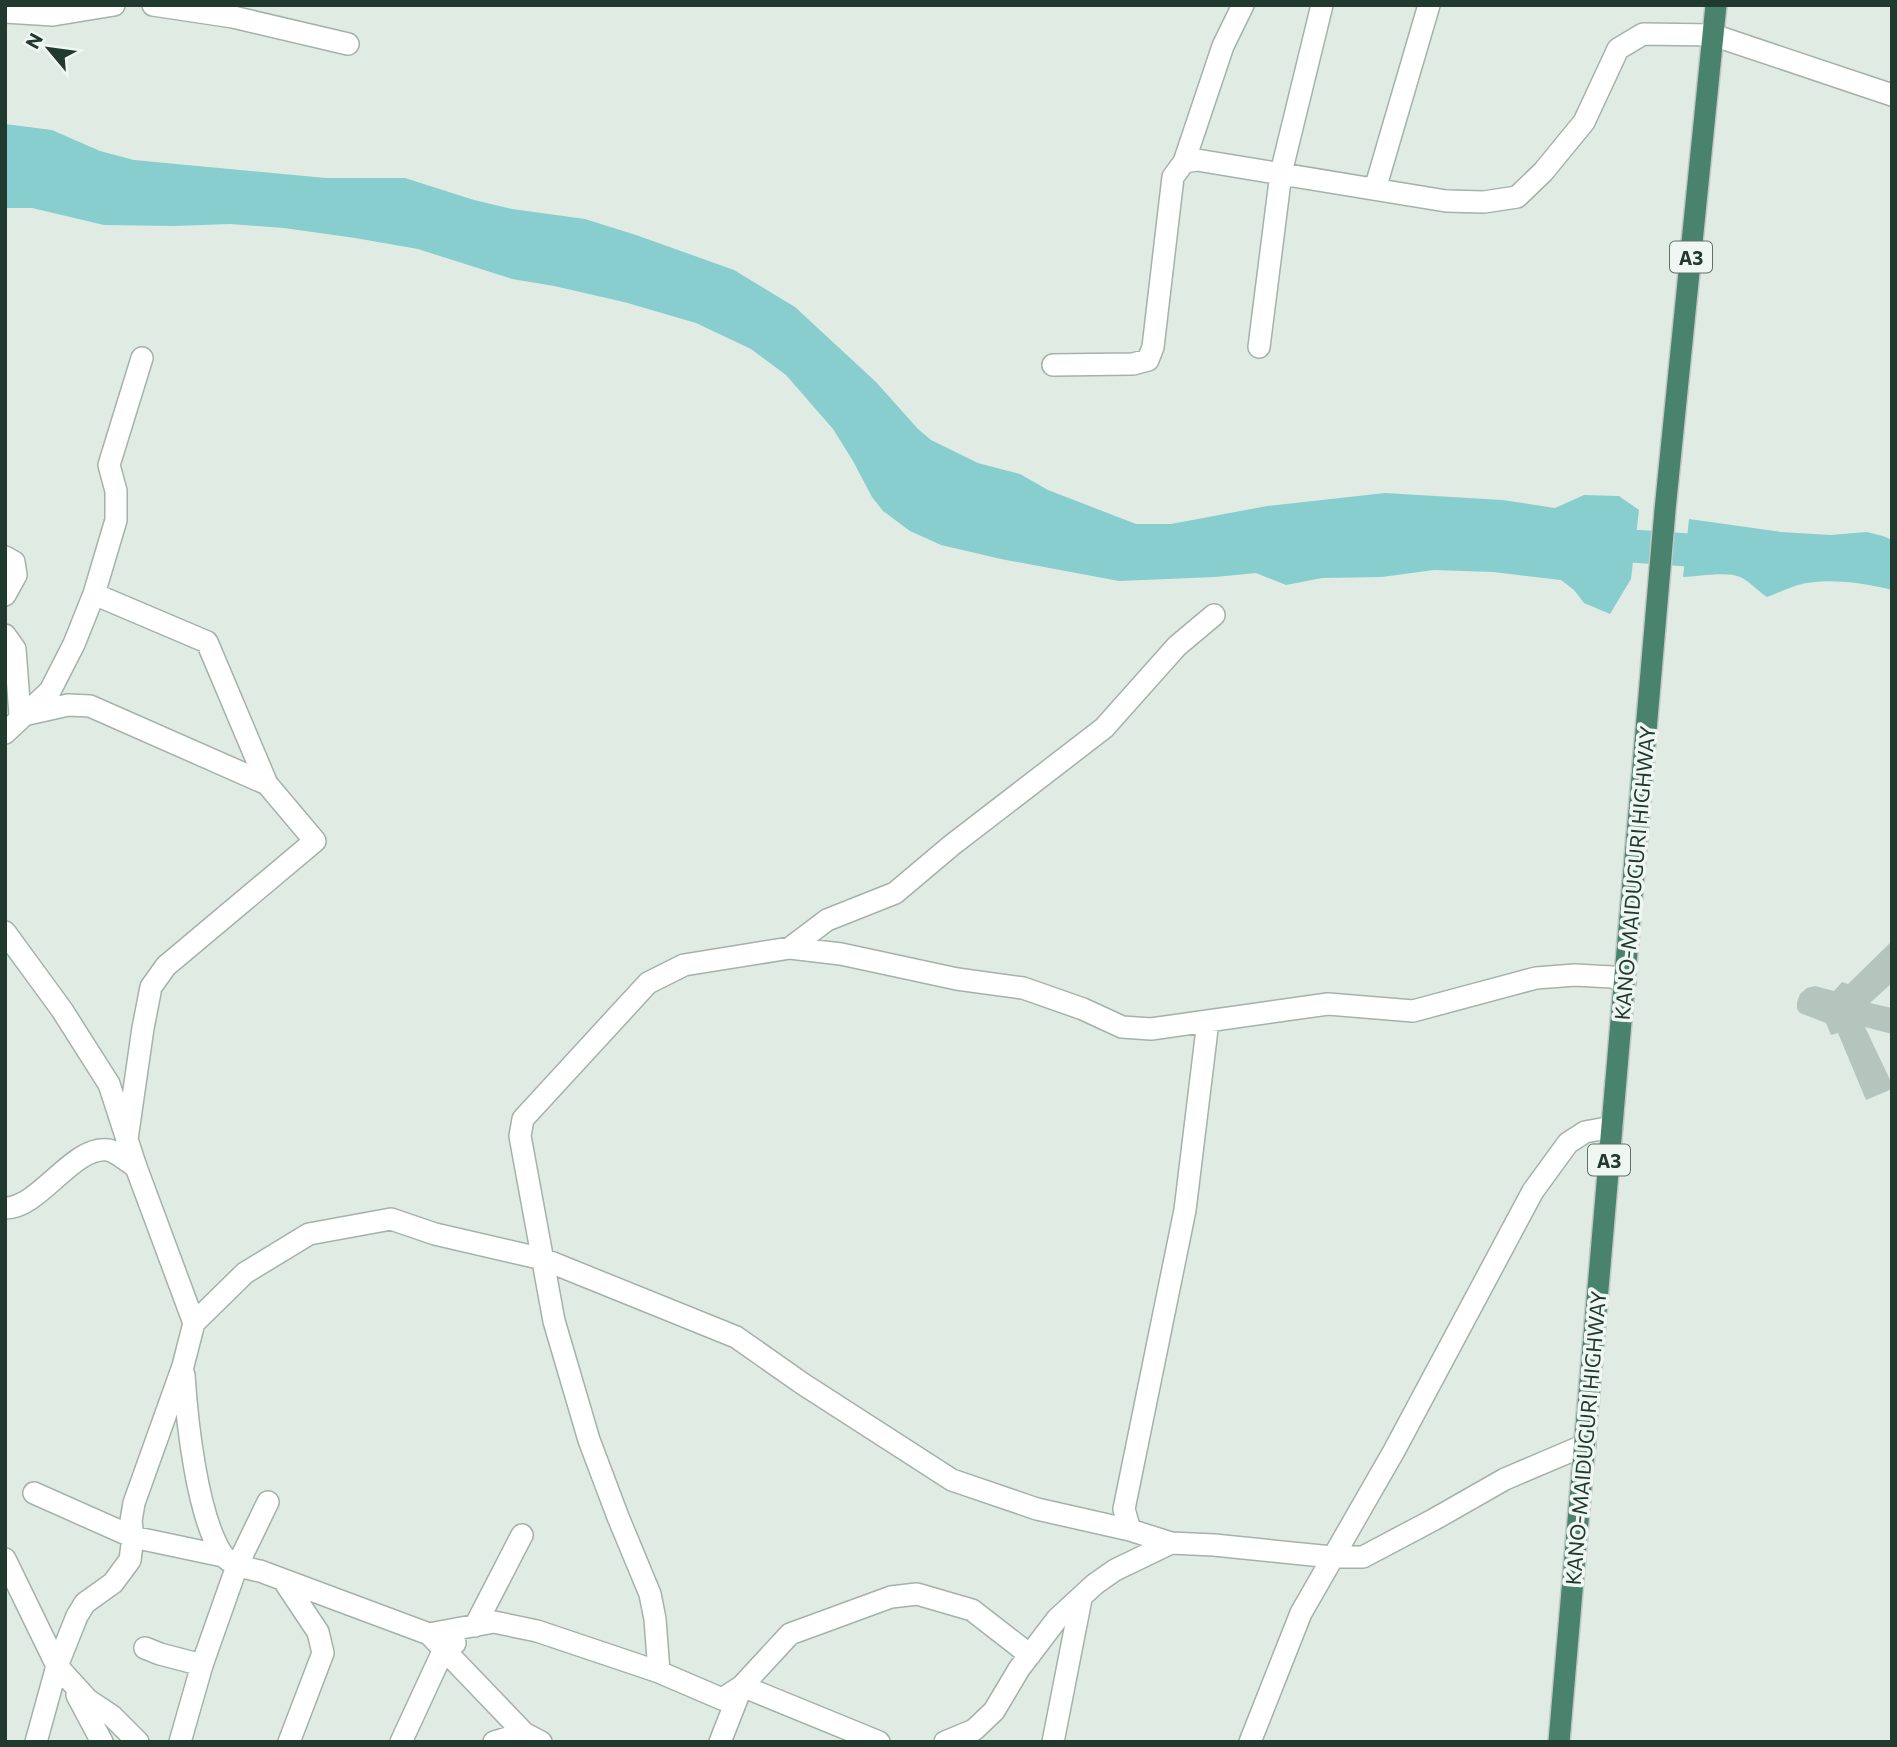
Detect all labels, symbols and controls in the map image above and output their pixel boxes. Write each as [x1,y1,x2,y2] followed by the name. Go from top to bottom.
[14,14,84,84] north arrow
[20,29,47,52] text: N
[1670,242,1712,272] road number: A3
[1609,725,1659,1021] street label: KANO-MAIDUGURI HIGHWAY
[1588,1144,1630,1176] road number: A3
[1560,1290,1610,1586] street label: KANO-MAIDUGURI HIGHWAY

